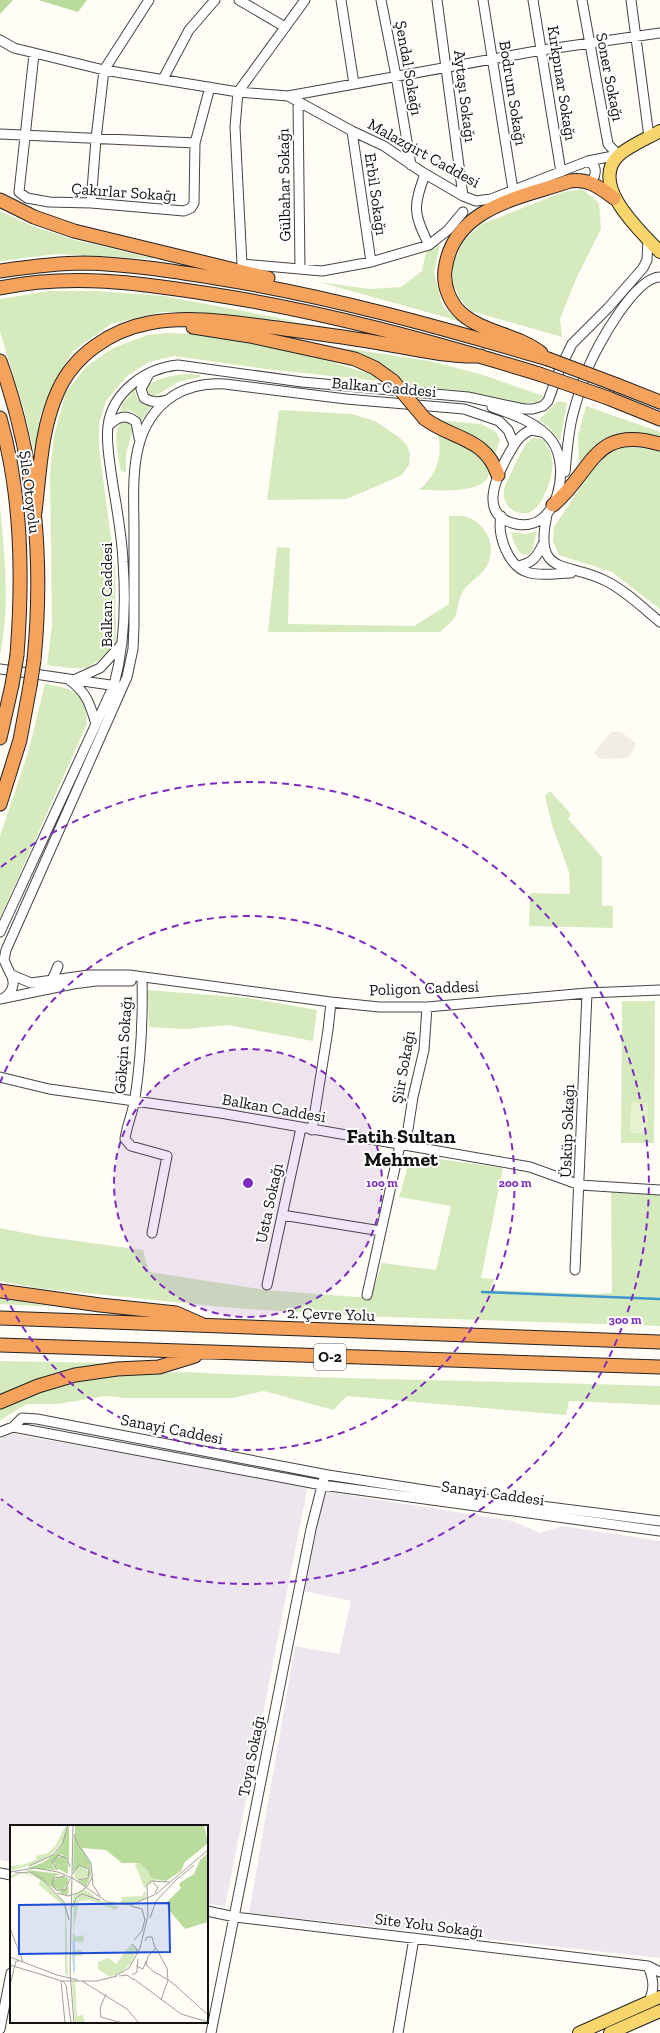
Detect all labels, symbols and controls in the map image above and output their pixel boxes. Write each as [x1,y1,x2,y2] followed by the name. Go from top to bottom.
[391,19,427,117] street label: Şendal Sokağı
[544,24,581,142] street label: Kırkpınar Sokağı
[592,31,628,123] street label: Soner Sokağı
[495,39,531,147] street label: Bodrum Sokağı
[450,49,480,144] street label: Aytaşı Sokağı
[365,114,484,192] street label: Malazgirt Caddesi
[274,128,294,242] street label: Gülbahar Sokağı
[361,152,391,237] street label: Erbil Sokağı
[71,179,178,205] street label: Çakırlar Sokağı
[331,373,438,401] street label: Balkan Caddesi
[15,449,45,535] street label: Şile Otoyolu
[97,542,116,648] street label: Balkan Caddesi
[369,977,480,999] street label: Poligon Caddesi
[110,995,136,1095] street label: Gökçin Sokağı
[387,1029,419,1105] street label: Şiir Sokağı
[556,1083,578,1178] street label: Üsküp Sokağı
[221,1090,328,1127] street label: Balkan Caddesi
[346,1124,456,1171] district label: Fatih Sultan Mehmet
[251,1161,287,1245] street label: Usta Sokağı
[241,1176,255,1190] centre of rings
[366,1176,398,1190] text: 100 m
[498,1176,532,1190] text: 200 m
[287,1303,375,1325] street label: 2. Çevre Yolu
[609,1313,642,1327] text: 300 m
[314,1344,346,1370] road number: O-2
[119,1410,225,1448] street label: Sanayi Caddesi
[440,1476,546,1510] street label: Sanayi Caddesi
[234,1713,268,1798] street label: Toya Sokağı
[10,1825,208,2023] inset map
[374,1909,485,1941] street label: Site Yolu Sokağı

